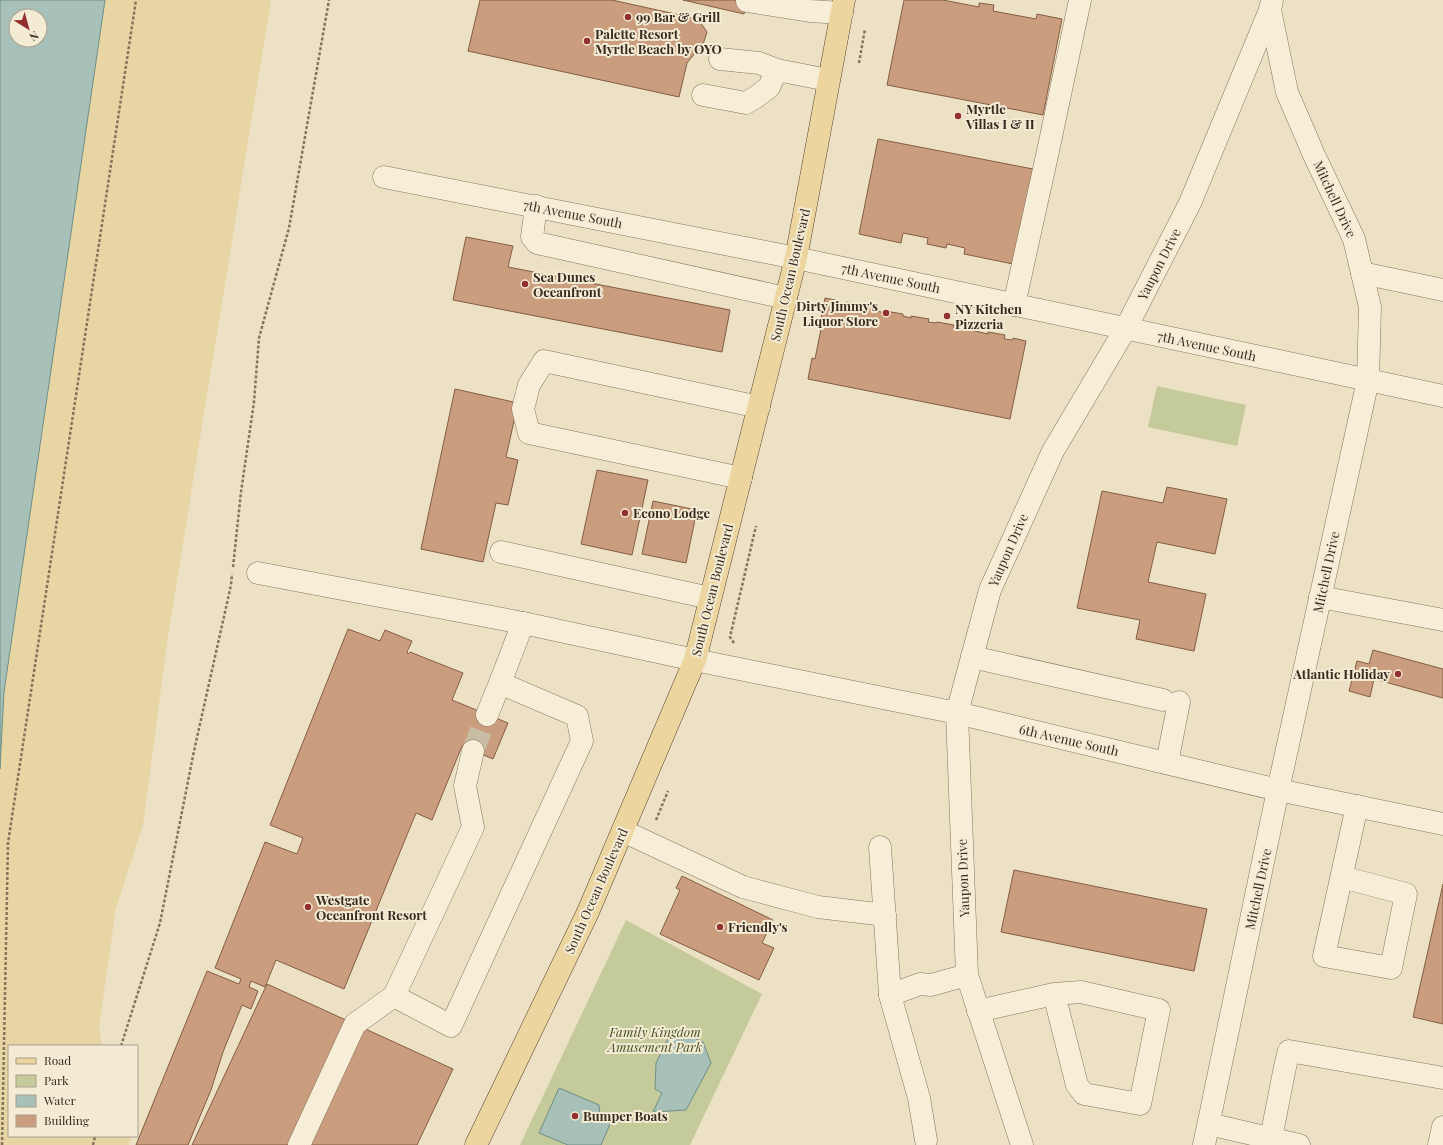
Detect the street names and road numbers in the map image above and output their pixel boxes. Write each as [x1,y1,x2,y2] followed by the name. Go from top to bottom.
[1310,158,1361,240] street label: Mitchell Drive
[522,196,624,231] street label: 7th Avenue South
[766,206,813,343] street label: South Ocean Boulevard
[1133,225,1184,303] street label: Yaupon Drive
[840,259,942,296] street label: 7th Avenue South
[1156,327,1258,364] street label: 7th Avenue South
[983,510,1031,590] street label: Yaupon Drive
[687,521,736,658] street label: South Ocean Boulevard
[1309,529,1343,614] street label: Mitchell Drive
[1018,720,1121,759] street label: 6th Avenue South
[560,825,631,956] street label: South Ocean Boulevard
[953,838,972,918] street label: Yaupon Drive
[1241,846,1275,931] street label: Mitchell Drive

